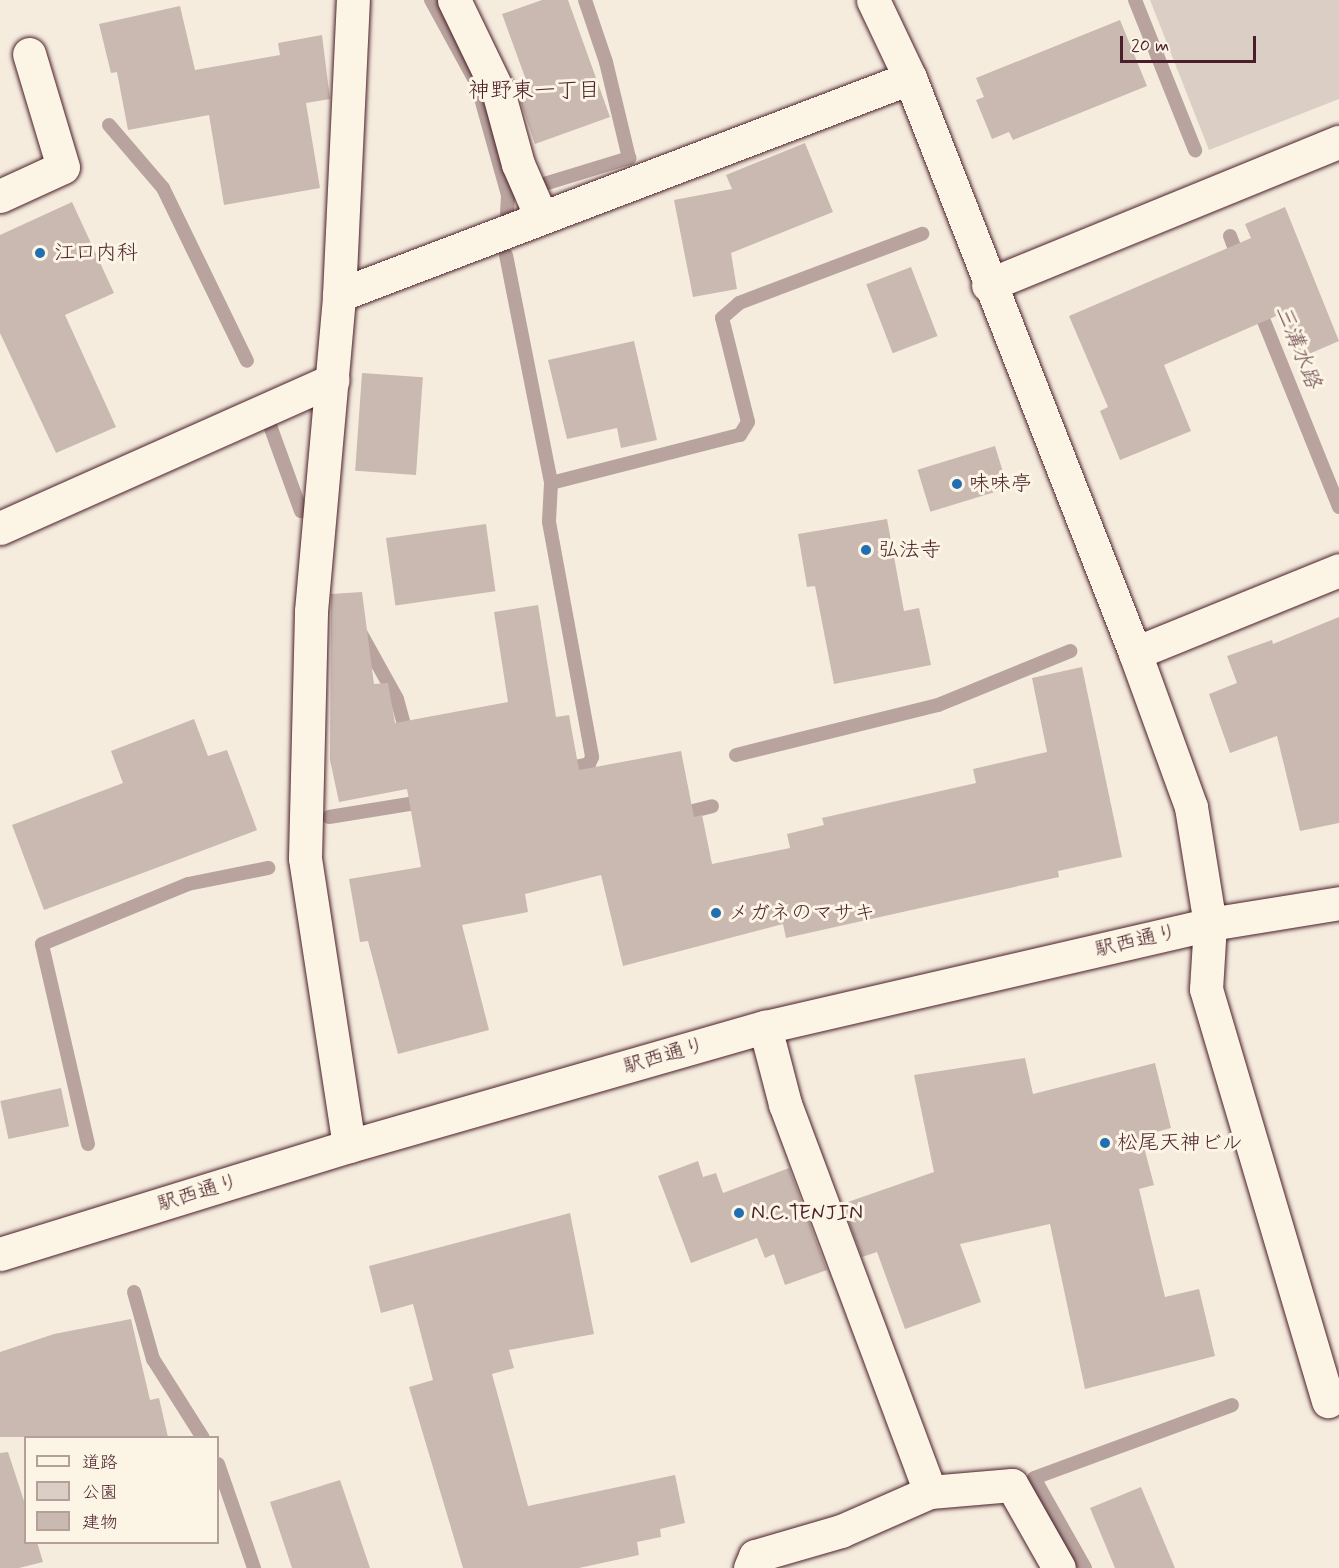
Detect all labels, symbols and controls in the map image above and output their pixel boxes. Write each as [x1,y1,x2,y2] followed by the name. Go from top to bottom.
[1123,24,1260,62] scale bar
[1131,34,1169,58] text: 20 m
[468,79,600,105] district label: 神野東一丁目
[54,240,138,266] place label: 江口内科
[31,244,49,262] marker: 江口内科
[1268,301,1326,393] water label: 三溝水路
[969,471,1032,497] place label: 味味亭
[950,477,964,491] marker: 味味亭
[878,537,941,563] place label: 弘法寺
[859,543,873,557] marker: 弘法寺
[728,900,875,926] place label: メガネのマサキ
[709,906,723,920] marker: メガネのマサキ
[1092,919,1180,963] street label: 駅西通り
[620,1032,708,1080] street label: 駅西通り
[1117,1130,1243,1156] place label: 松尾天神ビル
[1098,1136,1112,1150] marker: 松尾天神ビル
[154,1169,242,1217] street label: 駅西通り
[751,1200,863,1226] place label: N.C.TENJIN
[732,1206,746,1220] marker: N.C.TENJIN
[24,1436,219,1544] legend
[82,1451,118,1475] text: 道路
[82,1481,118,1505] text: 公園
[82,1511,118,1535] text: 建物

